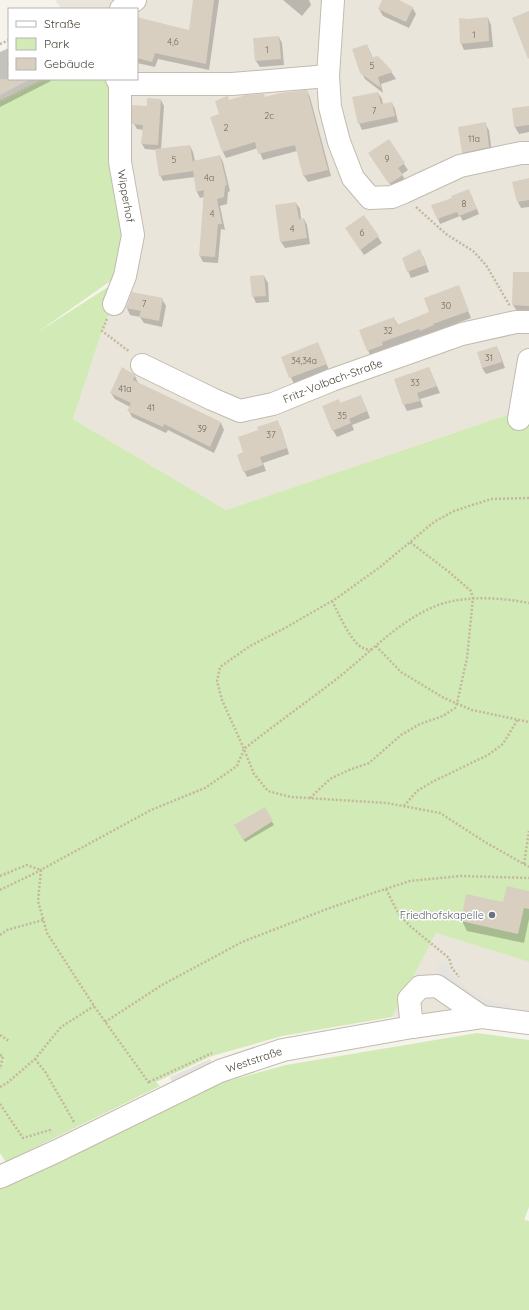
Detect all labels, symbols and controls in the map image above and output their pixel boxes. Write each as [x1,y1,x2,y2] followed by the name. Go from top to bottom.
[8,8,138,80] legend
[44,16,81,31] text: Straße
[472,29,476,40] house number: 1
[44,36,69,51] text: Park
[167,36,179,47] house number: 4,6
[265,44,269,55] house number: 1
[44,56,95,71] text: Gebäude
[370,60,375,71] house number: 5
[372,105,377,116] house number: 7
[264,110,274,121] house number: 2c
[224,122,229,133] house number: 2
[468,133,480,144] house number: 11a
[384,153,390,164] house number: 9
[172,154,177,165] house number: 5
[114,168,138,224] street label: Wipperhof
[204,172,214,183] house number: 4a
[462,198,467,209] house number: 8
[210,208,215,219] house number: 4
[290,223,295,234] house number: 4
[360,227,365,238] house number: 6
[142,298,147,309] house number: 7
[441,300,451,311] house number: 30
[383,325,393,336] house number: 32
[485,352,493,363] house number: 31
[291,355,317,366] house number: 34,34a
[281,356,384,406] street label: Fritz-Volbach-Straße
[410,377,420,388] house number: 33
[118,383,132,394] house number: 41a
[147,402,155,413] house number: 41
[337,410,347,421] house number: 35
[197,423,207,434] house number: 39
[266,429,276,440] house number: 37
[400,908,484,922] place label: Friedhofskapelle
[487,910,497,920] marker: Friedhofskapelle
[224,1044,284,1076] street label: Weststraße

